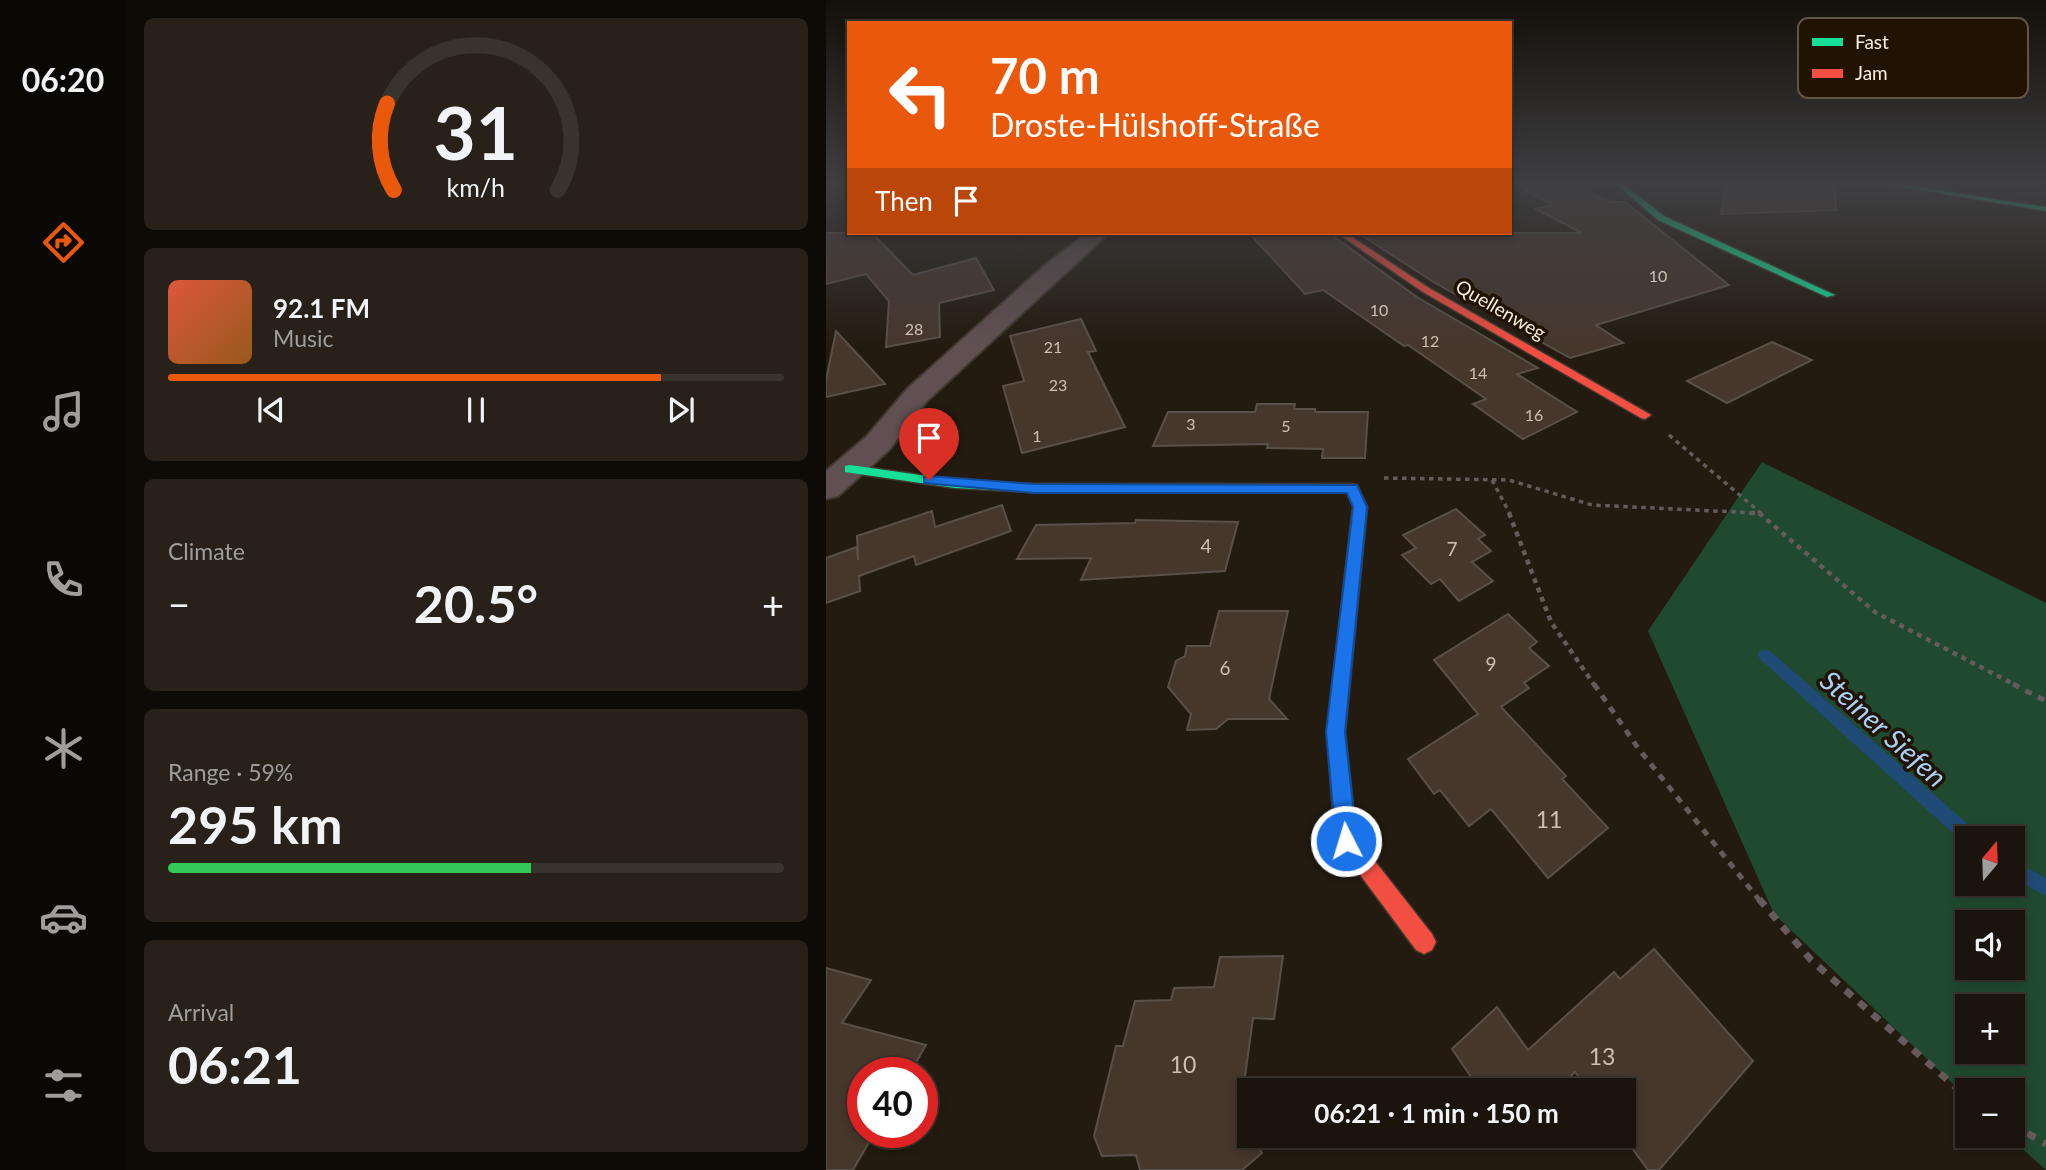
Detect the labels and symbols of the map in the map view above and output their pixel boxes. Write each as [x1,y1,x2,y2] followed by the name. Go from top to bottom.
[1798,18,2028,98] legend
[1855,30,1889,53] text: Fast
[1855,61,1888,84] text: Jam
[1649,266,1667,285] house number: 10
[1452,274,1550,344] street label: Quellenweg
[1370,300,1388,319] house number: 10
[905,319,923,338] house number: 28
[1421,331,1439,350] house number: 12
[1044,337,1062,356] house number: 21
[1469,363,1487,382] house number: 14
[1049,375,1067,394] house number: 23
[1525,405,1543,424] house number: 16
[899,408,959,480] pin
[1186,414,1196,433] house number: 3
[1281,416,1291,435] house number: 5
[1032,426,1042,445] house number: 1
[1200,534,1212,557] house number: 4
[1446,537,1458,560] house number: 7
[1485,652,1497,675] house number: 9
[1219,656,1231,679] house number: 6
[1814,663,1954,793] water label: Steiner Siefen
[1309,804,1383,878] position arrow
[1536,805,1562,833] house number: 11
[1955,826,2025,896] north arrow
[1589,1042,1615,1070] house number: 13
[1170,1050,1196,1078] house number: 10
[847,1057,938,1148] speed limit sign: 40

